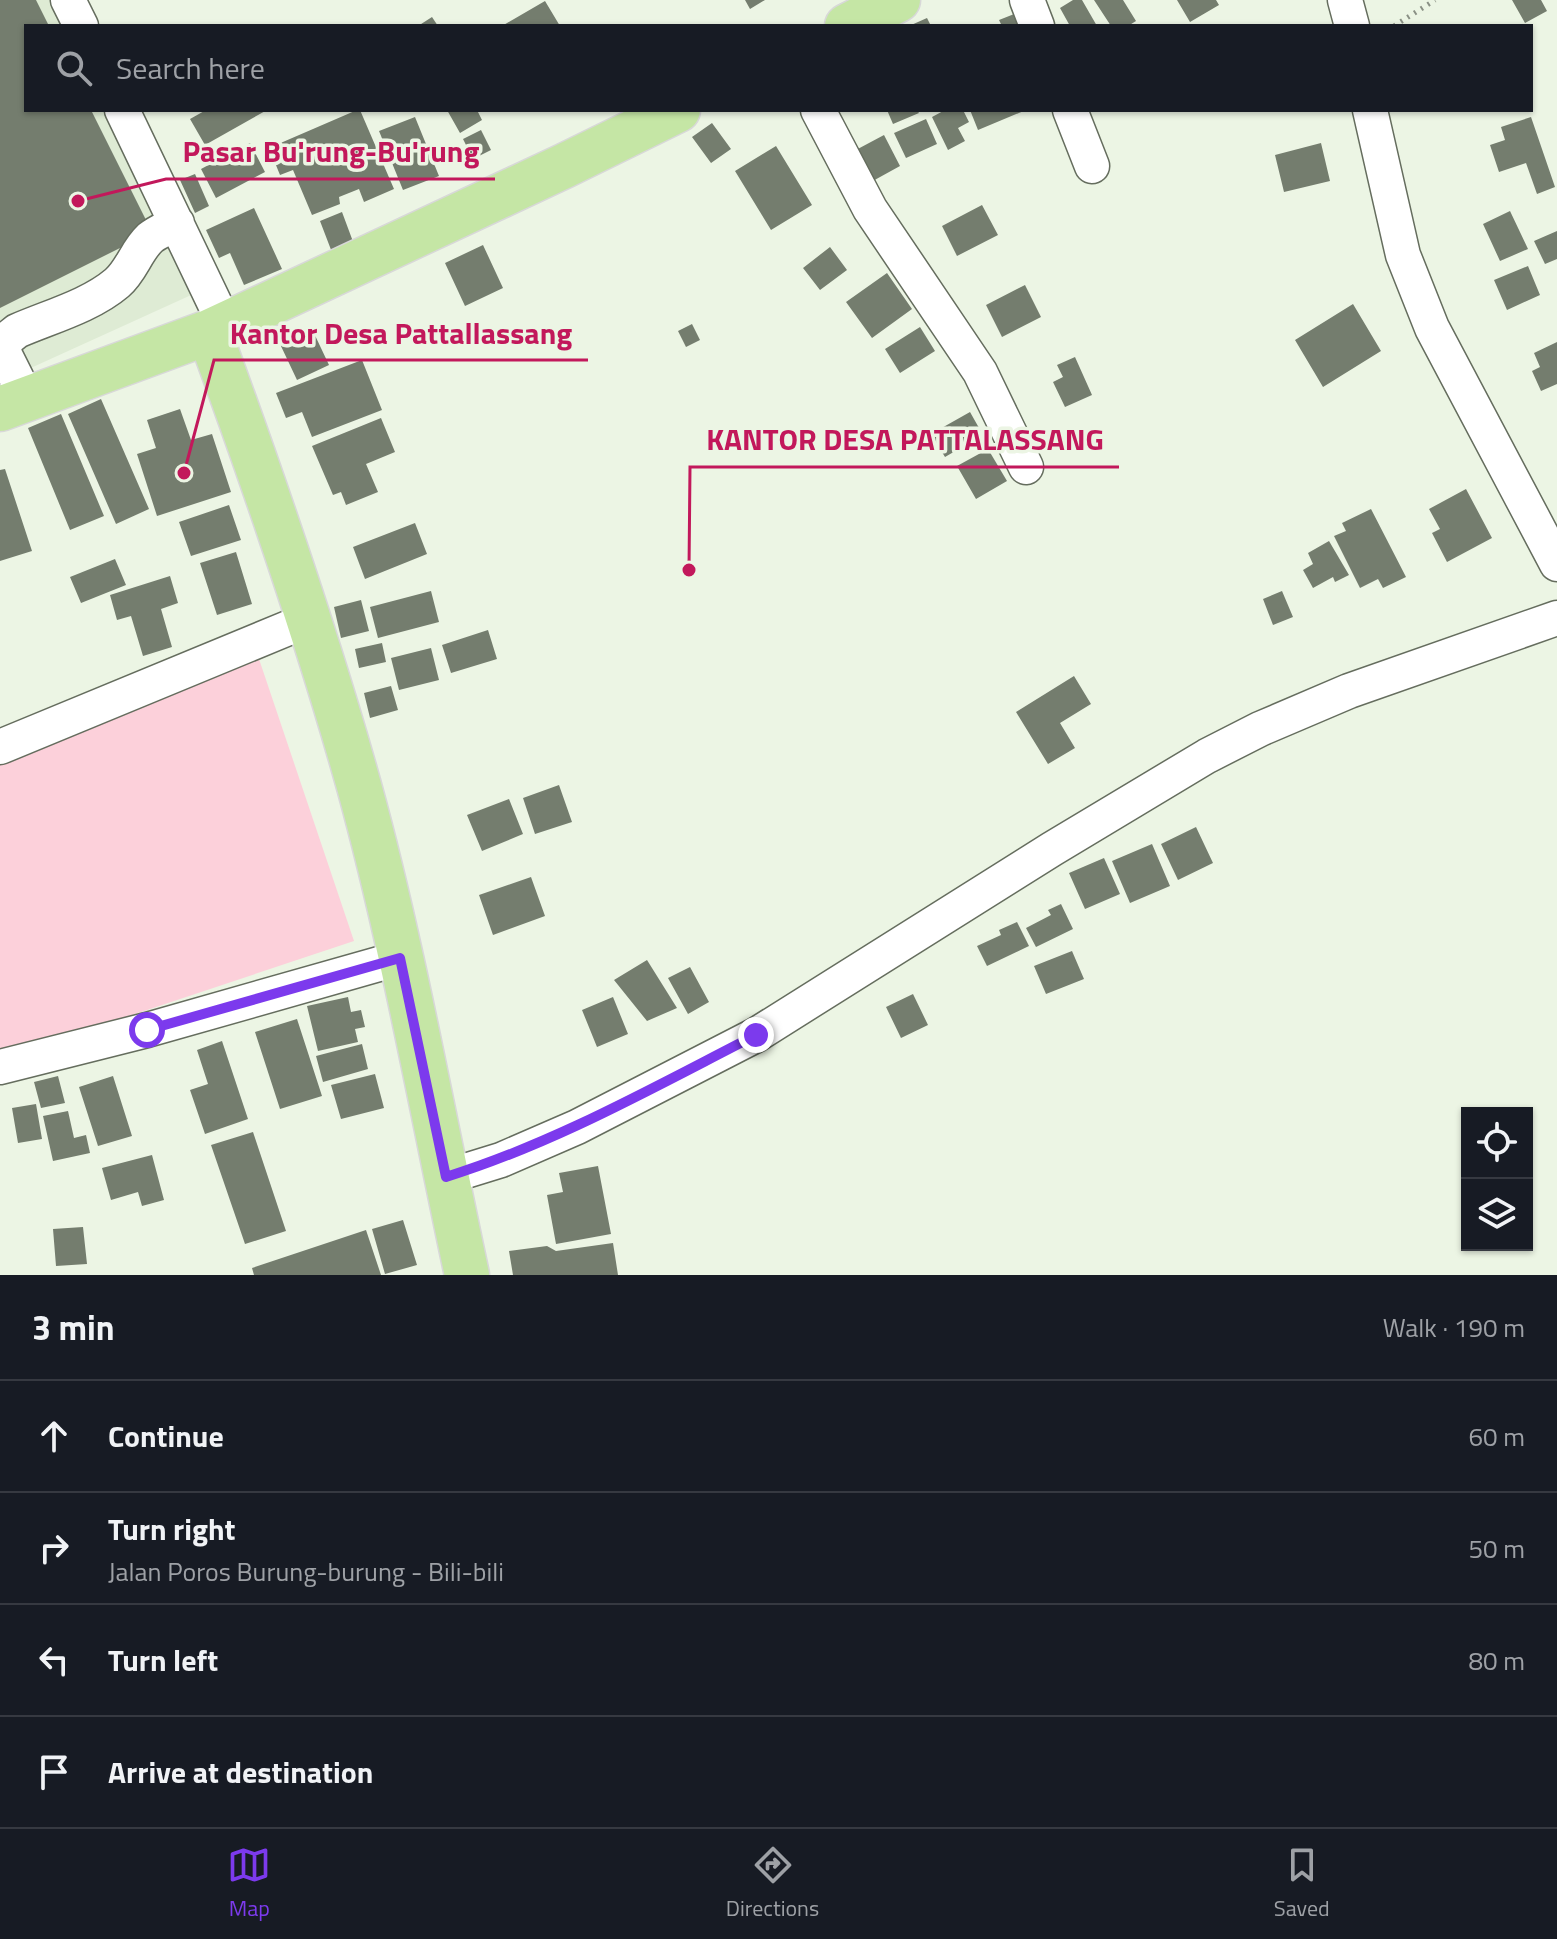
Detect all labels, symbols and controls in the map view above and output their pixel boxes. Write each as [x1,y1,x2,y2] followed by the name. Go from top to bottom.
[24,24,1533,112] search box
[116,45,265,91] text: Search here
[52,46,96,90] icon: search
[166,125,495,179] callout: Pasar Bu'rung-Bu'rung
[183,128,479,174] text: Pasar Bu'rung-Bu'rung
[214,306,588,360] callout: Kantor Desa Pattallassang
[230,310,572,356] text: Kantor Desa Pattallassang
[690,413,1119,467] callout: KANTOR DESA PATTALASSANG
[706,416,1104,462] text: KANTOR DESA PATTALASSANG
[129,1012,165,1048] route start
[738,1017,774,1053] route end
[1461,1107,1533,1251] map controls
[1461,1107,1533,1179] button: locate
[1461,1179,1533,1251] button: layers
[32,1301,115,1353] text: 3 min
[1383,1308,1525,1347] text: Walk · 190 m
[108,1413,224,1459] text: Continue
[32,1414,76,1458] icon: ahead
[1468,1417,1525,1456] text: 60 m
[108,1506,236,1552] text: Turn right
[32,1526,76,1570] icon: right
[1468,1529,1525,1568] text: 50 m
[108,1552,504,1591] text: Jalan Poros Burung-burung - Bili-bili
[108,1637,218,1683] text: Turn left
[32,1638,76,1682] icon: left
[1468,1641,1525,1680] text: 80 m
[108,1749,373,1795] text: Arrive at destination
[32,1750,76,1794] icon: arrive
[227,1843,271,1925] tab: Map
[726,1843,819,1925] tab: Directions
[1274,1843,1330,1925] tab: Saved

